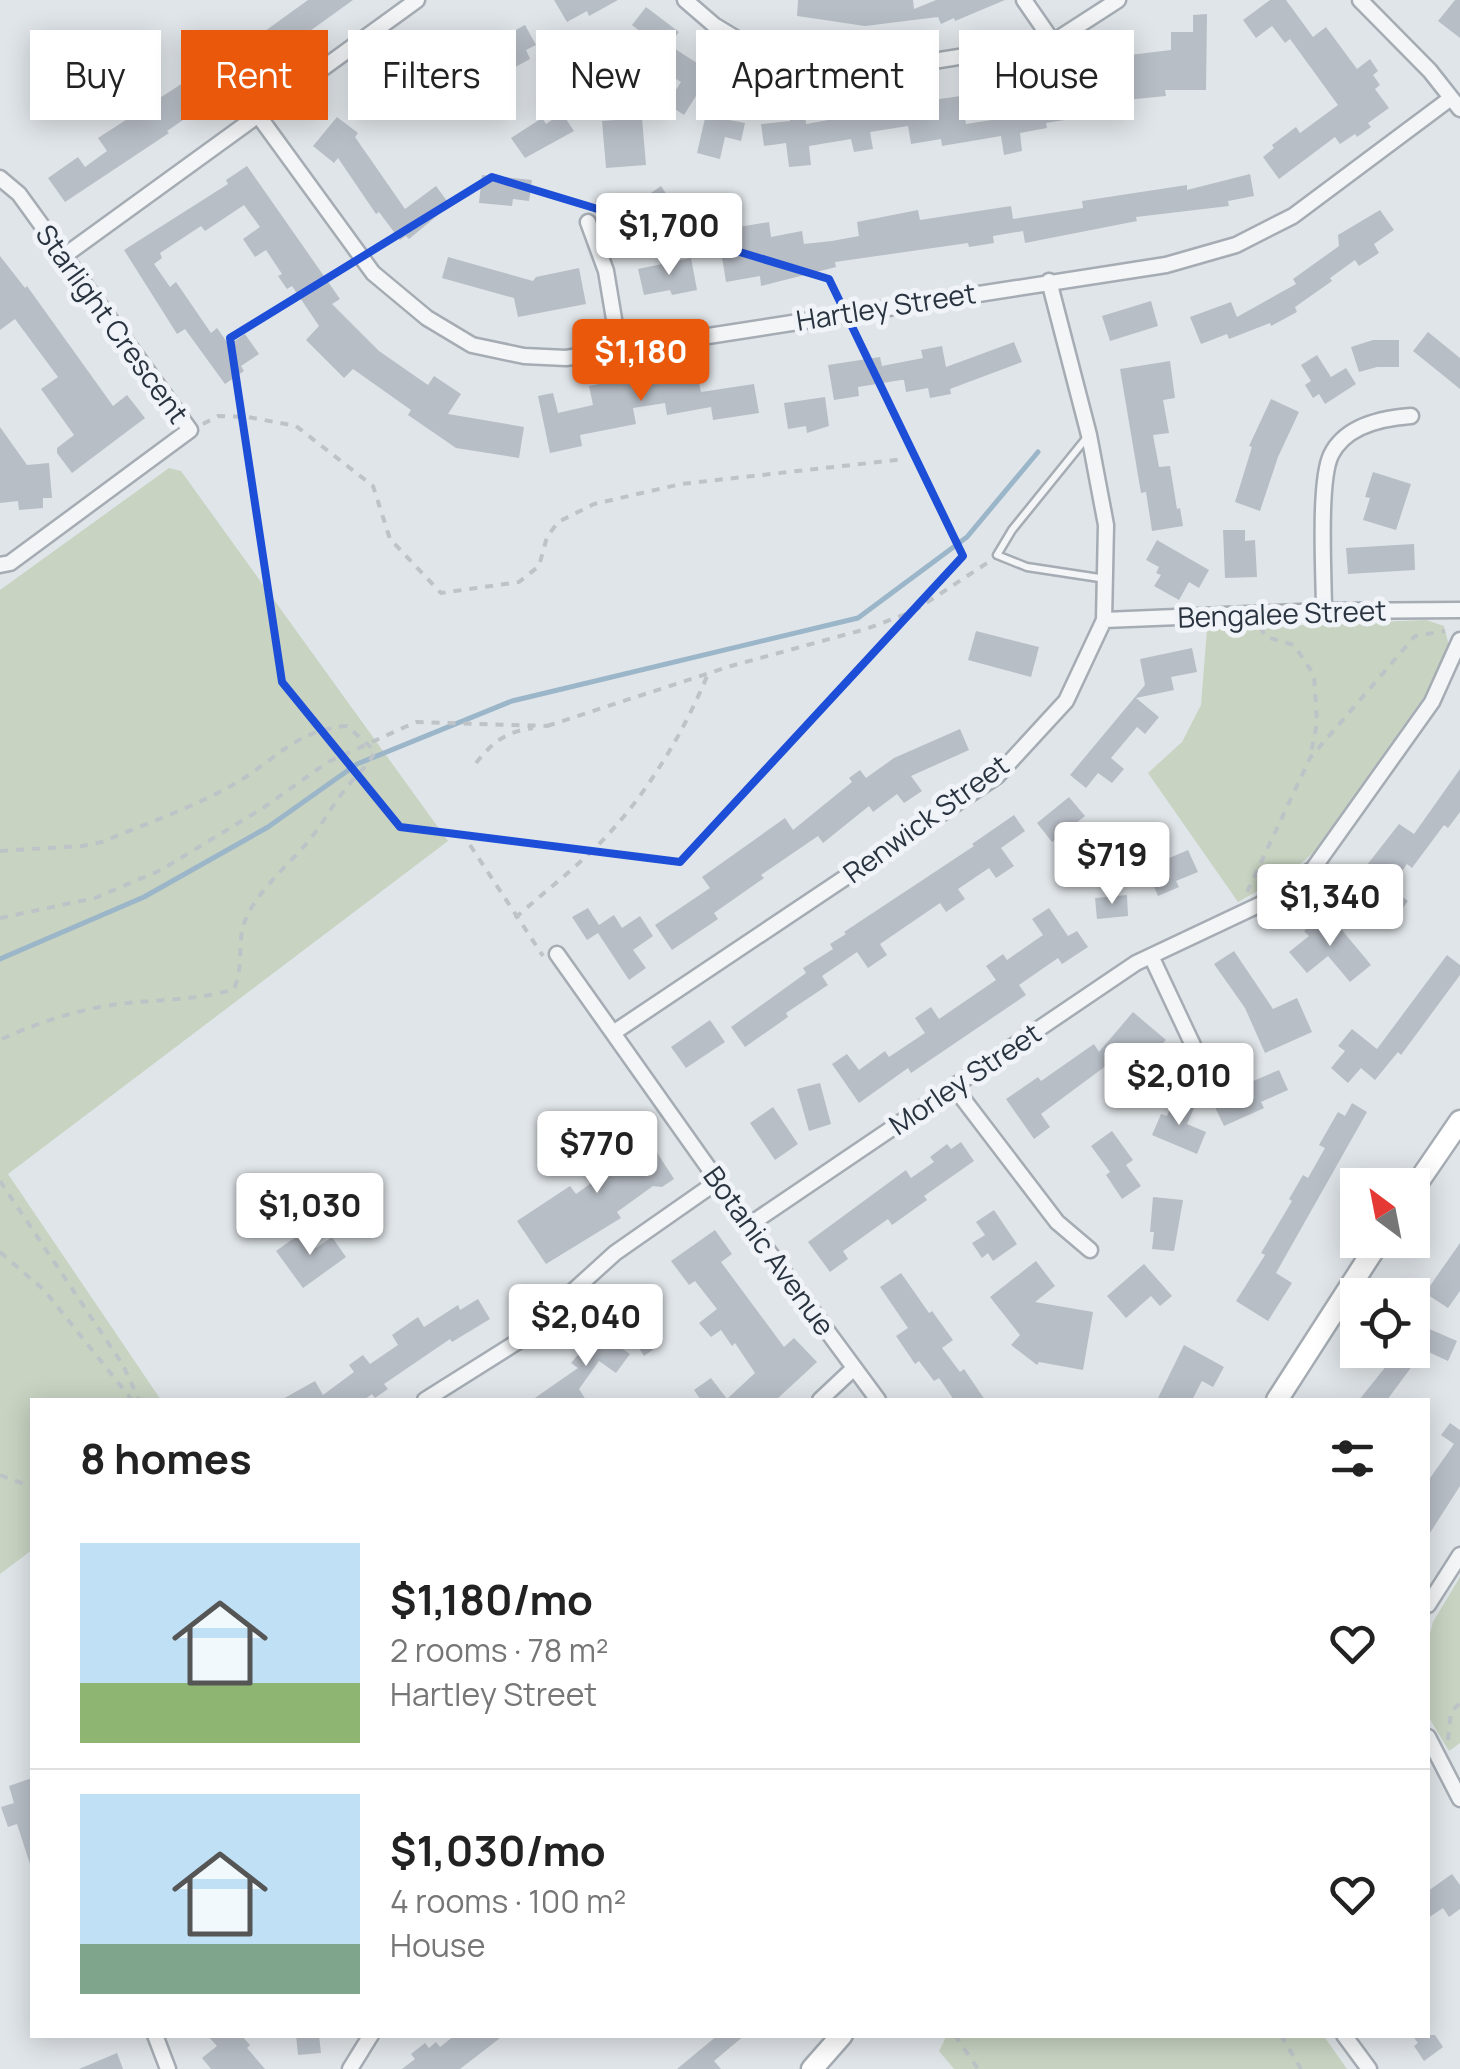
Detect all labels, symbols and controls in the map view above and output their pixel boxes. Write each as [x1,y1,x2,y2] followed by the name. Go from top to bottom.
[30,30,161,120] chip: Buy
[181,30,328,120] chip: Rent
[348,30,516,120] chip: Filters
[536,30,676,120] chip: New
[696,30,939,120] chip: Apartment
[959,30,1134,120] chip: House
[588,193,750,278] pin: $1,700
[618,203,720,247] text: $1,700
[28,216,198,430] street label: Starlight Crescent
[793,273,978,339] street label: Hartley Street
[560,319,722,404] pin: $1,180
[594,329,688,373] text: $1,180
[1177,590,1387,636] street label: Bengalee Street
[835,745,1016,891] street label: Renwick Street
[1053,822,1171,907] pin: $719
[1076,832,1148,876] text: $719
[1249,864,1411,949] pin: $1,340
[1279,874,1381,918] text: $1,340
[881,1013,1048,1143] street label: Morley Street
[1098,1043,1260,1128] pin: $2,010
[1127,1053,1232,1097] text: $2,010
[538,1111,656,1196] pin: $770
[559,1121,635,1165] text: $770
[695,1158,844,1343] street label: Botanic Avenue
[1340,1168,1430,1258] north arrow
[1340,1168,1430,1368] map controls
[229,1173,391,1258] pin: $1,030
[258,1183,362,1227] text: $1,030
[1340,1278,1430,1368] button: locate
[505,1284,667,1369] pin: $2,040
[531,1294,641,1338] text: $2,040
[80,1429,252,1487] text: 8 homes
[1325,1431,1380,1486] icon: filters
[390,1570,593,1628] text: $1,180/mo
[160,1583,280,1703] icon: home
[1325,1616,1380,1671] icon: heart
[390,1628,609,1672] text: 2 rooms · 78 m²
[390,1672,597,1716] text: Hartley Street
[390,1821,606,1879] text: $1,030/mo
[160,1834,280,1954] icon: home
[1325,1867,1380,1922] icon: heart
[390,1879,626,1923] text: 4 rooms · 100 m²
[390,1923,485,1967] text: House

